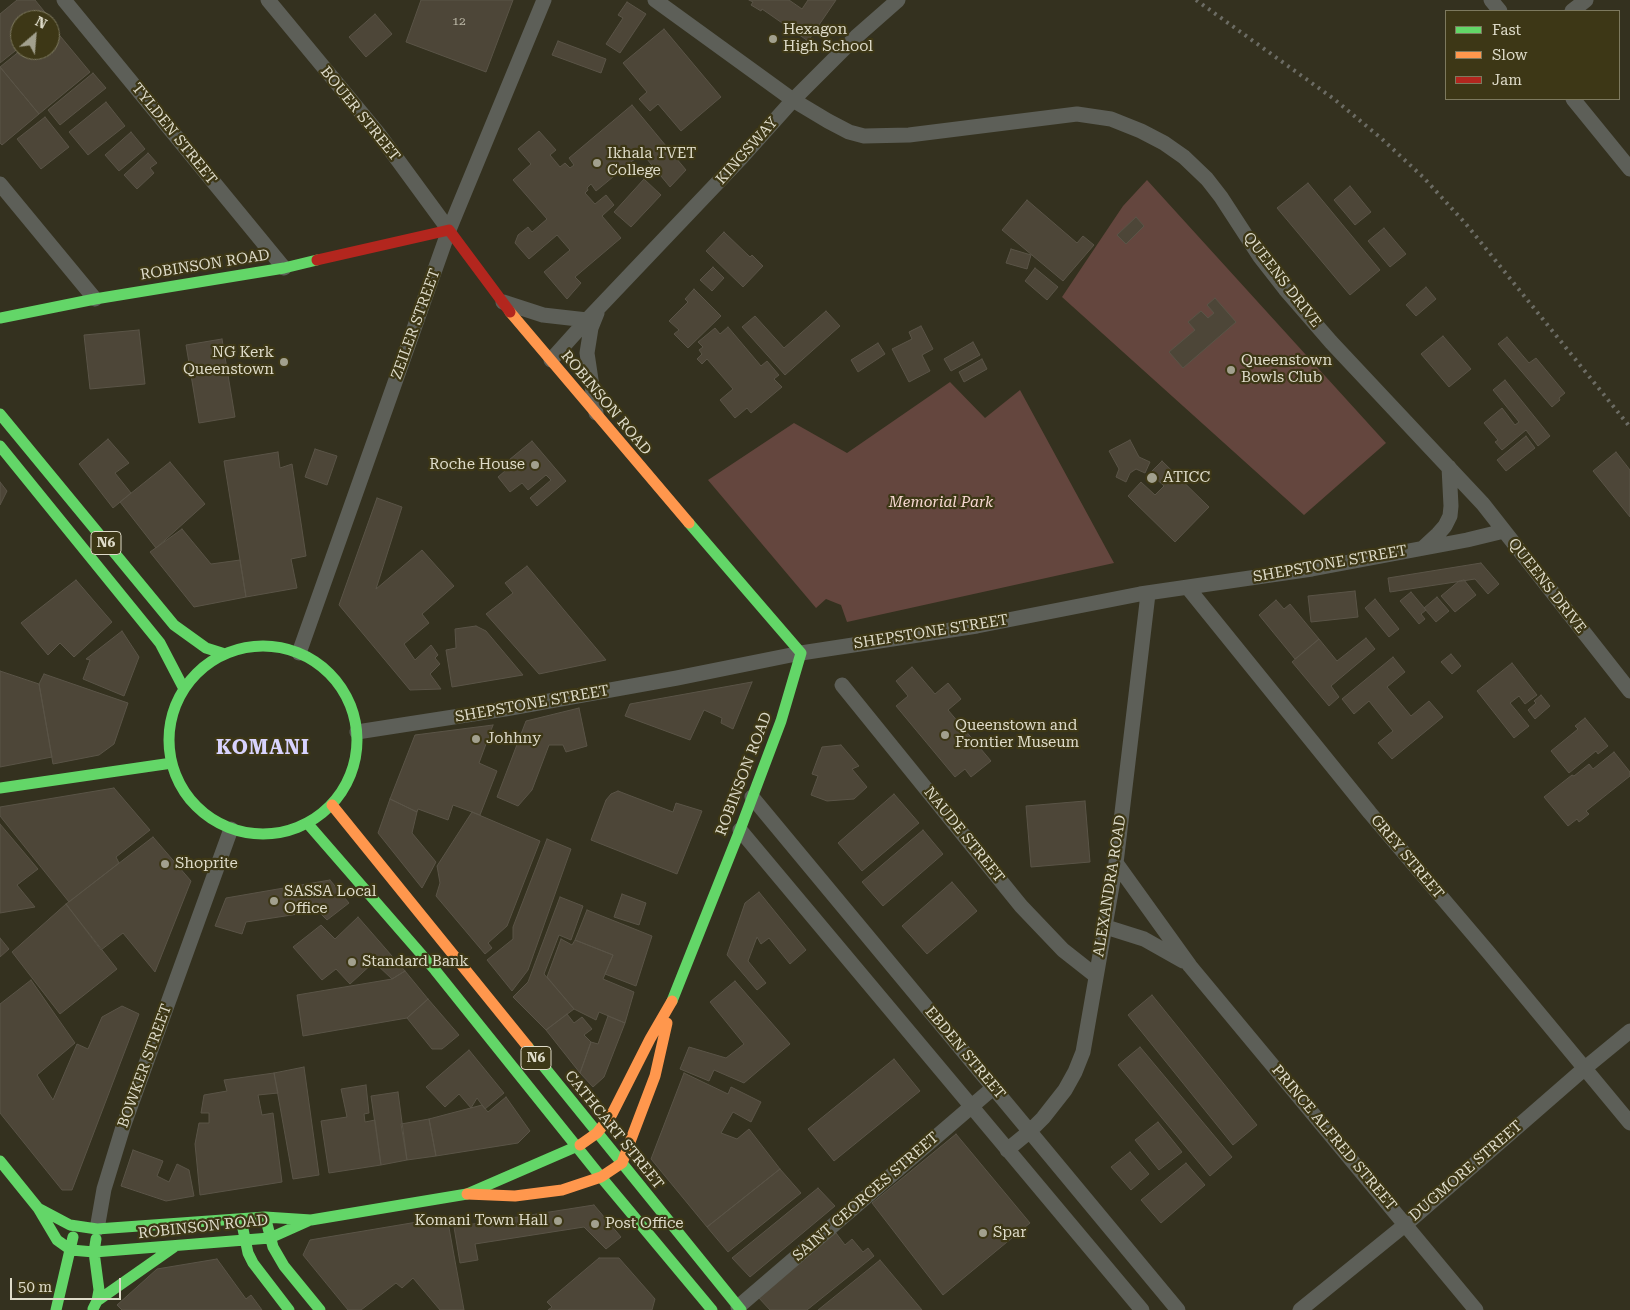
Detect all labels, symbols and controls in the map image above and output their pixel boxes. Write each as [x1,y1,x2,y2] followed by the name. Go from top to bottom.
[10,10,60,60] north arrow
[1445,10,1620,100] legend
[33,13,50,32] text: N
[452,14,466,28] house number: 12
[783,21,873,56] place label: Hexagon High School
[1492,21,1521,39] text: Fast
[767,33,779,45] marker: Hexagon High School
[1492,46,1527,64] text: Slow
[316,63,404,165] street label: BOUER STREET
[1492,71,1522,89] text: Jam
[128,80,220,188] street label: TYLDEN STREET
[712,114,782,188] street label: KINGSWAY
[607,145,696,180] place label: Ikhala TVET College
[591,157,603,169] marker: Ikhala TVET College
[1239,229,1325,331] street label: QUEENS DRIVE
[139,246,271,284] street label: ROBINSON ROAD
[388,266,444,382] street label: ZEILER STREET
[183,344,274,379] place label: NG Kerk Queenstown
[557,347,655,459] street label: ROBINSON ROAD
[1241,352,1332,387] place label: Queenstown Bowls Club
[278,356,290,368] marker: NG Kerk Queenstown
[1225,364,1237,376] marker: Queenstown Bowls Club
[429,456,525,474] place label: Roche House
[529,459,541,471] marker: Roche House
[1163,469,1210,487] place label: ATICC
[1145,471,1159,485] marker: ATICC
[889,494,993,512] park label: Memorial Park
[91,532,121,554] road number: N6
[1504,535,1590,637] street label: QUEENS DRIVE
[1252,542,1408,586] street label: SHEPSTONE STREET
[853,611,1009,653] street label: SHEPSTONE STREET
[454,682,610,726] street label: SHEPSTONE STREET
[712,710,776,838] street label: ROBINSON ROAD
[955,717,1079,752] place label: Queenstown and Frontier Museum
[939,729,951,741] marker: Queenstown and Frontier Museum
[486,730,541,748] place label: Johhny
[470,733,482,745] marker: Johhny
[215,736,311,760] district label: KOMANI
[920,784,1008,886] street label: NAUDE STREET
[1367,811,1447,903] street label: GREY STREET
[1090,814,1130,958] street label: ALEXANDRA ROAD
[175,855,238,873] place label: Shoprite
[159,858,171,870] marker: Shoprite
[284,883,376,918] place label: SASSA Local Office
[268,895,280,907] marker: SASSA Local Office
[362,953,469,971] place label: Standard Bank
[346,956,358,968] marker: Standard Bank
[114,1002,176,1130] street label: BOWKER STREET
[921,1003,1009,1103] street label: EBDEN STREET
[521,1046,551,1070] road number: N6
[1268,1061,1400,1215] street label: PRINCE ALFRED STREET
[561,1067,667,1193] street label: CATHCART STREET
[1406,1117,1526,1225] street label: DUGMORE STREET
[789,1129,943,1265] street label: SAINT GEORGES STREET
[137,1211,269,1243] street label: ROBINSON ROAD
[415,1212,548,1230] place label: Komani Town Hall
[552,1215,564,1227] marker: Komani Town Hall
[605,1215,684,1233] place label: Post Office
[589,1218,601,1230] marker: Post Office
[993,1224,1026,1242] place label: Spar
[977,1227,989,1239] marker: Spar
[12,1268,124,1300] scale bar
[18,1278,52,1296] text: 50 m

